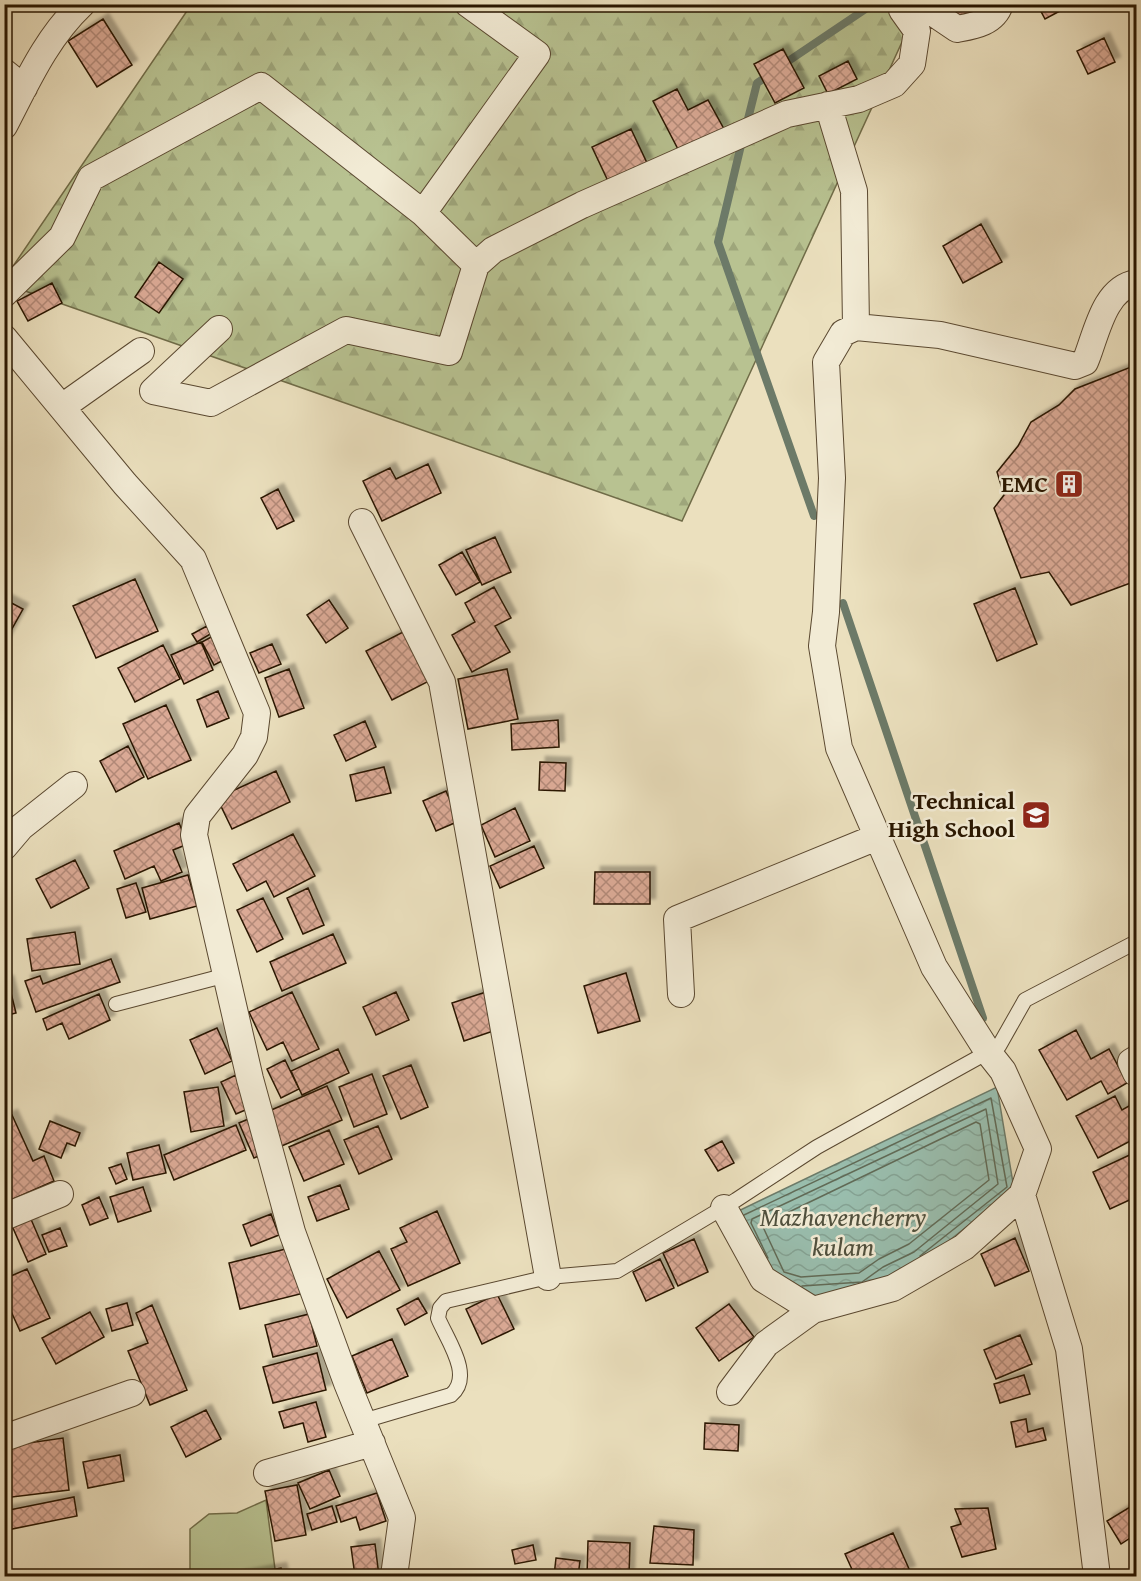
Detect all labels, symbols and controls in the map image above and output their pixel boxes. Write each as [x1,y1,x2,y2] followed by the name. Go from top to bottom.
[1001,466,1048,501] place label: EMC
[1053,468,1085,500] building icon: EMC
[888,783,1016,846] place label: Technical High School
[1020,799,1052,831] school or university icon: Technical High School
[760,1197,926,1266] water label: Mazhavencherry kulam

